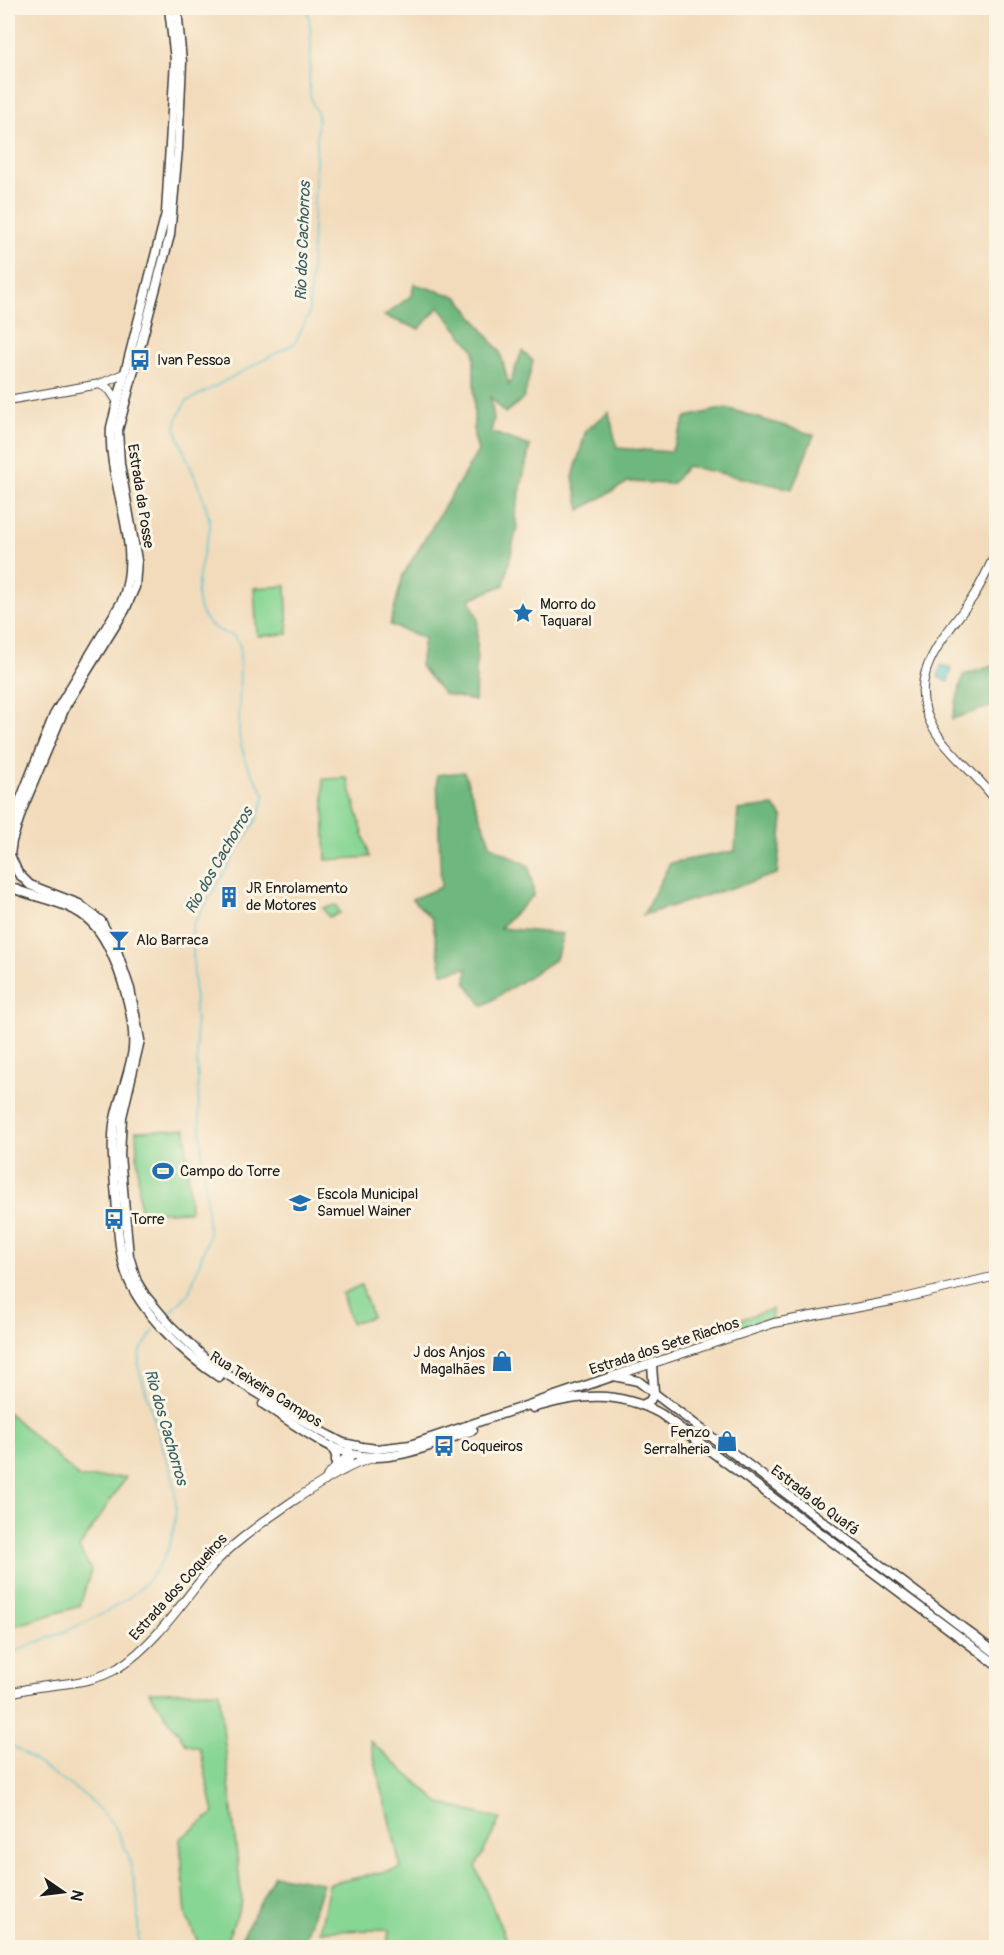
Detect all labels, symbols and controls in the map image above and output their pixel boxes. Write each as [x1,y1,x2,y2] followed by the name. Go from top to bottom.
[291,179,315,301] water label: Rio dos Cachorros
[128,348,152,372] bus stop icon: Ivan Pessoa
[157,351,230,370] place label: Ivan Pessoa
[123,443,158,550] street label: Estrada da Posse
[540,595,596,631] place label: Morro do Taquaral
[511,601,535,625] place icon: Morro do Taquaral
[180,802,258,917] water label: Rio dos Cachorros
[246,879,348,915] place label: JR Enrolamento de Motores
[217,885,241,909] building icon: JR Enrolamento de Motores
[107,928,131,952] bar icon: Alo Barraca
[136,931,208,950] place label: Alo Barraca
[151,1159,175,1183] sports icon: Campo do Torre
[180,1162,280,1181] place label: Campo do Torre
[317,1185,418,1221] place label: Escola Municipal Samuel Wainer
[288,1191,312,1215] school or university icon: Escola Municipal Samuel Wainer
[102,1207,126,1231] bus stop icon: Torre
[131,1210,165,1229] place label: Torre
[587,1313,742,1380] street label: Estrada dos Sete Riachos
[413,1343,485,1379] place label: J dos Anjos Magalhães
[206,1347,325,1432] street label: Rua Teixeira Campos
[490,1349,514,1373] shop icon: J dos Anjos Magalhães
[140,1367,193,1489] water label: Rio dos Cachorros
[643,1423,710,1459] place label: Fenzo Serralheria
[715,1429,739,1453] shop icon: Fenzo Serralheria
[432,1434,456,1458] bus stop icon: Coqueiros
[461,1437,523,1456] place label: Coqueiros
[767,1461,863,1540] street label: Estrada do Quafá
[125,1530,232,1645] street label: Estrada dos Coqueiros
[33,1862,93,1922] north arrow
[66,1888,88,1903] text: N

